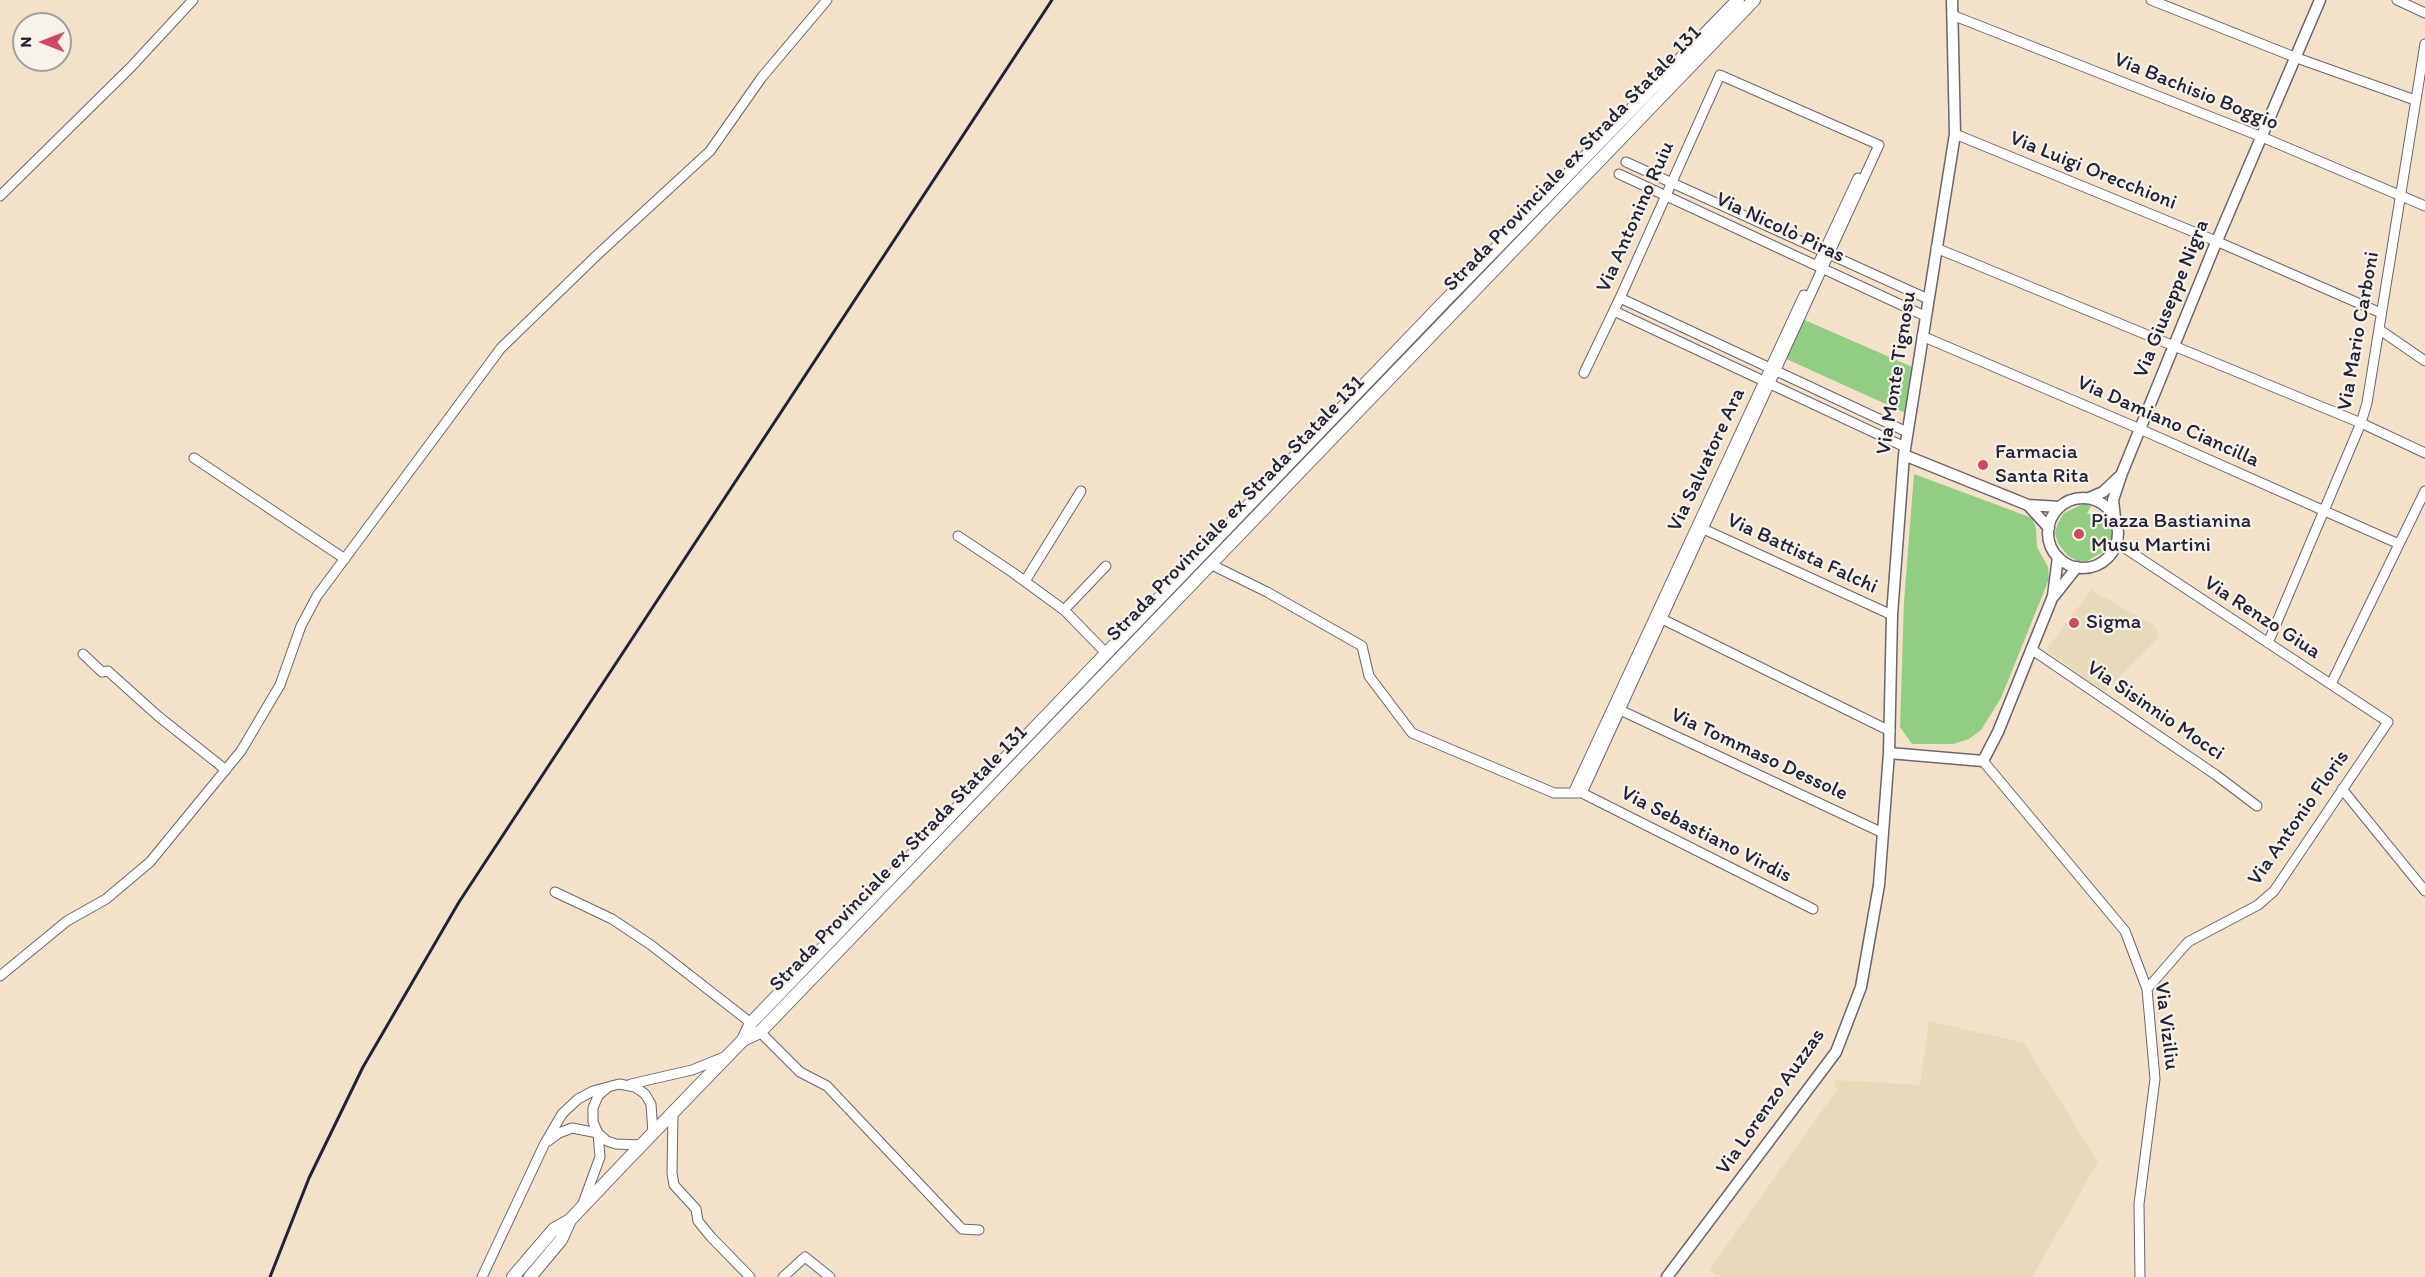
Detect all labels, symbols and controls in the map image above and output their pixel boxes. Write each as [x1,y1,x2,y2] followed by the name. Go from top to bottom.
[12,12,72,72] north arrow
[1439,21,1707,297] street label: Strada Provinciale ex Strada Statale 131
[16,37,35,47] text: N
[2110,47,2282,137] street label: Via Bachisio Boggio
[2006,126,2180,216] street label: Via Luigi Orecchioni
[1591,138,1681,296] street label: Via Antonino Ruiu
[1711,187,1849,269] street label: Via Nicolò Piras
[2129,216,2215,382] street label: Via Giuseppe Nigra
[2333,250,2385,412] street label: Via Mario Carboni
[1872,289,1922,457] street label: Via Monte Tignosu
[2073,370,2263,474] street label: Via Damiano Ciancilla
[1102,371,1370,647] street label: Strada Provinciale ex Strada Statale 131
[1663,384,1751,536] street label: Via Salvatore Ara
[1995,440,2089,490] place label: Farmacia Santa Rita
[1976,458,1990,472] marker: Farmacia Santa Rita
[1723,508,1881,600] street label: Via Battista Falchi
[2091,509,2251,559] place label: Piazza Bastianina Musu Martini
[2072,527,2086,541] marker: Piazza Bastianina Musu Martini
[2199,571,2325,665] street label: Via Renzo Giua
[2086,610,2141,636] place label: Sigma
[2067,616,2081,630] marker: Sigma
[2081,656,2229,766] street label: Via Sisinnio Mocci
[1667,703,1851,807] street label: Via Tommaso Dessole
[765,721,1033,997] street label: Strada Provinciale ex Strada Statale 131
[2243,745,2355,891] street label: Via Antonio Floris
[1616,781,1796,889] street label: Via Sebastiano Virdis
[2148,981,2184,1071] street label: Via Viziliu
[1711,1024,1831,1180] street label: Via Lorenzo Auzzas

